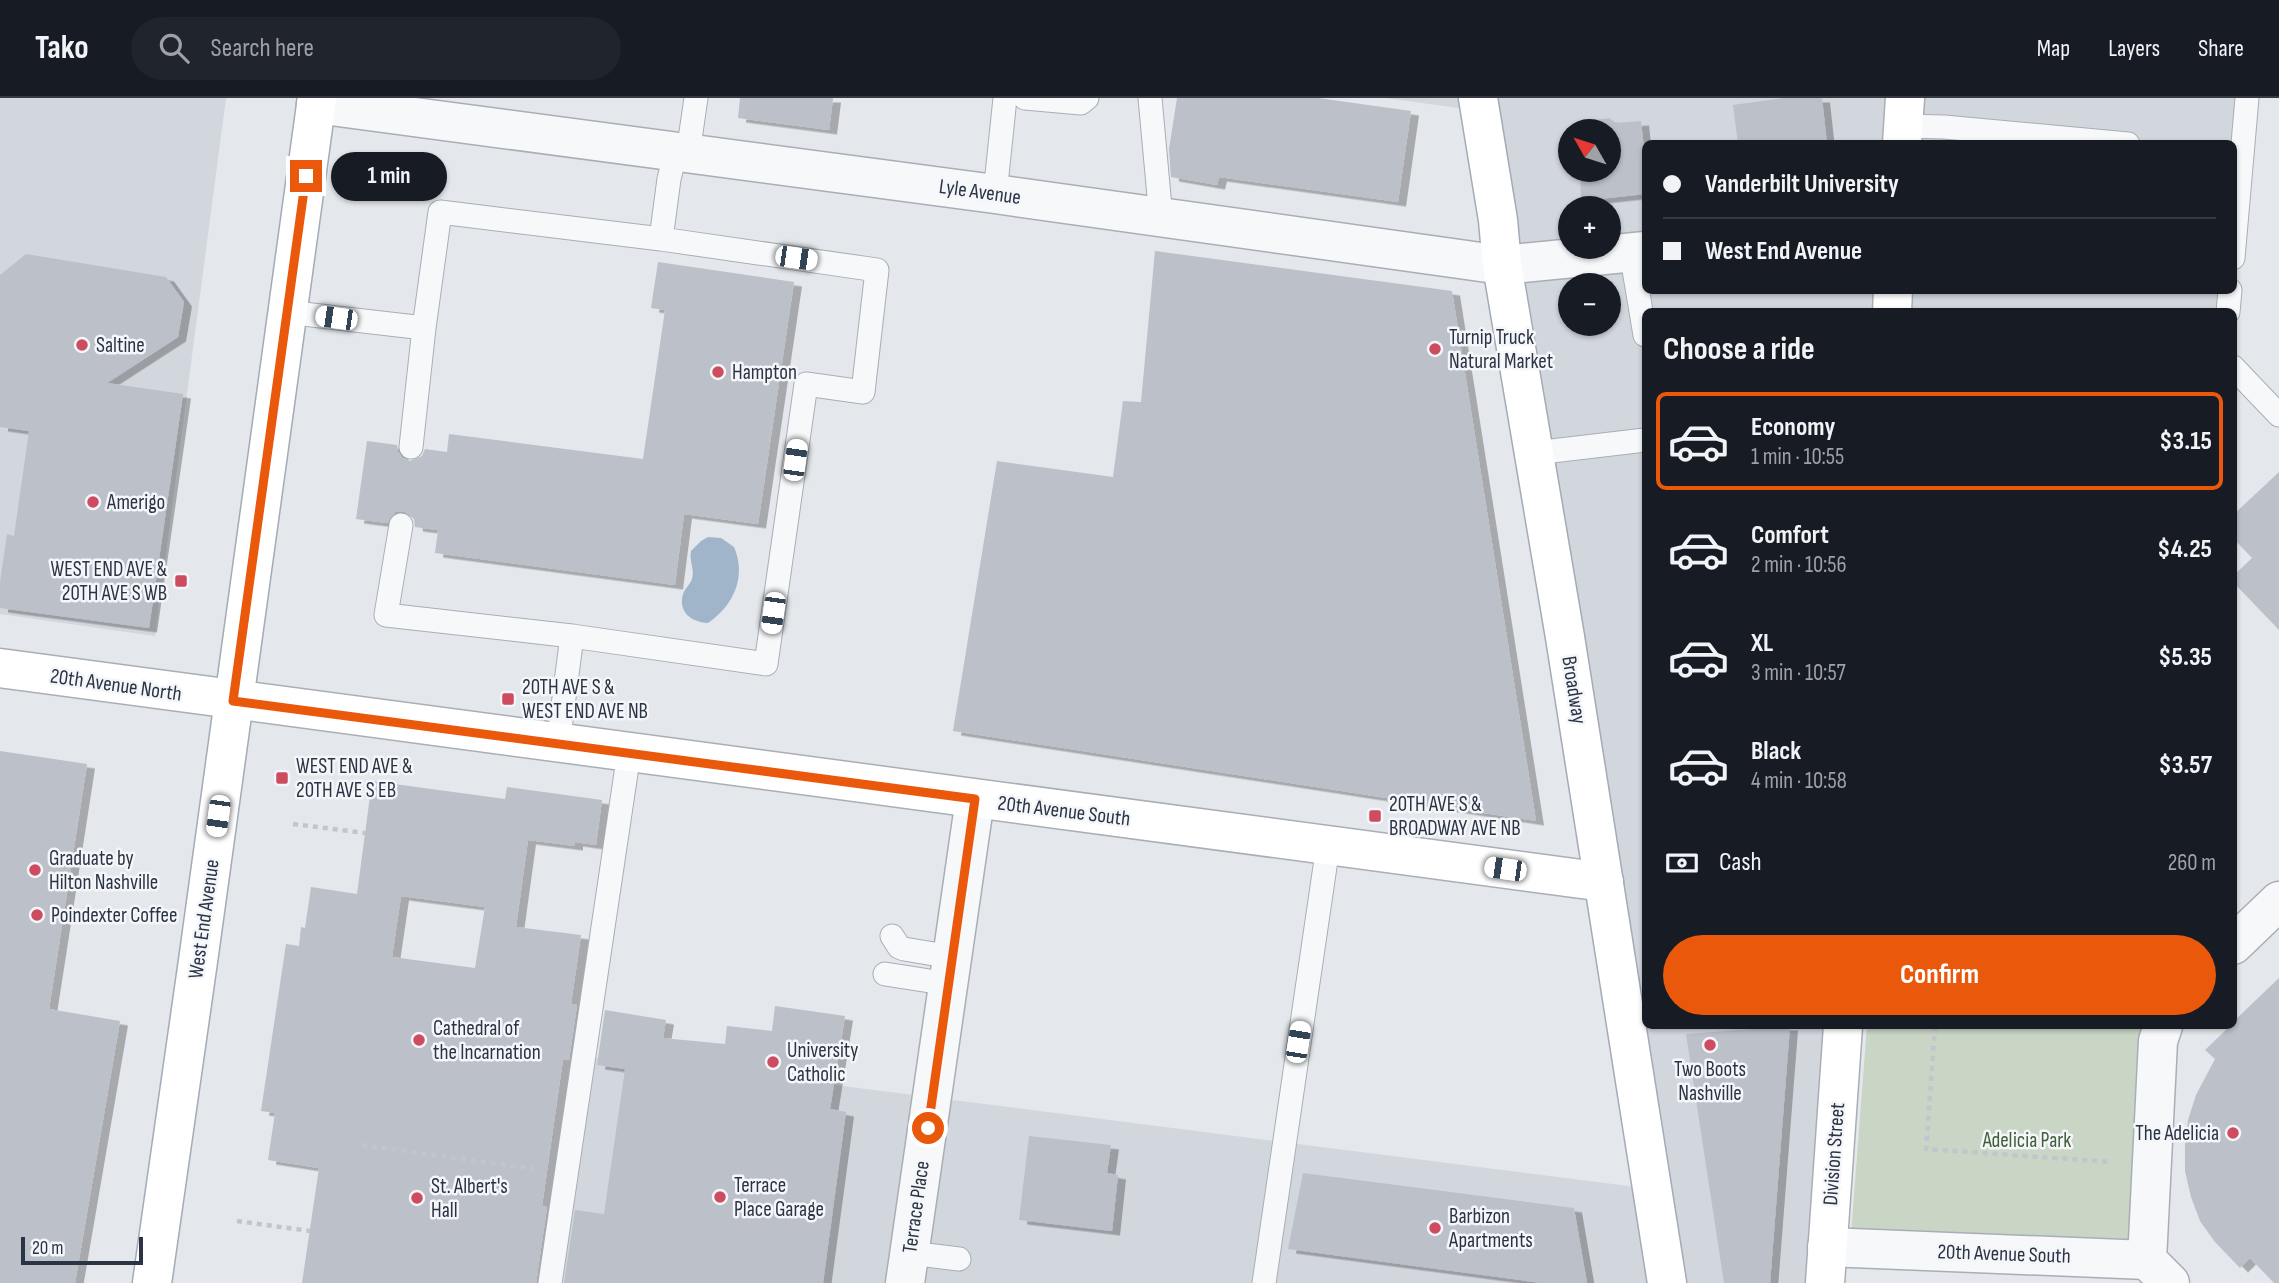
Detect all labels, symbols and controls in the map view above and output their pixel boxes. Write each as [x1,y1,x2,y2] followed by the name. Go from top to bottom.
[131,17,621,80] search box
[35,28,89,68] text: Tako
[155,29,193,67] icon: search
[211,33,314,64] text: Search here
[2037,34,2070,63] text: Map
[2108,34,2160,63] text: Layers
[2198,34,2244,63] text: Share
[1558,119,1620,182] north arrow
[1558,119,1621,336] map controls
[330,152,446,200] callout: 1 min
[290,160,322,192] route end
[368,162,410,190] text: 1 min
[1705,169,1899,200] text: Vanderbilt University
[937,174,1023,210] street label: Lyle Avenue
[1558,196,1621,259] button: +
[1705,236,1862,267] text: West End Avenue
[774,245,819,271] car
[1558,273,1621,336] button: −
[314,305,359,331] car
[1449,325,1553,374] place label: Turnip Truck Natural Market
[1663,330,1815,369] text: Choose a ride
[96,333,145,358] place label: Saltine
[74,337,90,353] marker: Saltine
[1427,341,1443,357] marker: Turnip Truck Natural Market
[732,360,797,385] place label: Hampton
[710,364,726,380] marker: Hampton
[1667,410,1730,473] icon: car
[1751,412,1835,443] text: Economy
[2159,426,2212,457] text: $3.15
[782,438,809,482] car
[1751,443,1844,471] text: 1 min · 10:55
[106,490,165,515] place label: Amerigo
[85,494,101,510] marker: Amerigo
[1667,518,1730,581] icon: car
[1751,520,1829,551] text: Comfort
[2157,534,2212,565] text: $4.25
[1751,551,1847,579] text: 2 min · 10:56
[51,557,167,606] place label: WEST END AVE & 20TH AVE S WB
[173,573,189,589] marker: WEST END AVE & 20TH AVE S WB
[760,591,787,635] car
[1667,626,1730,689] icon: car
[1751,628,1773,659] text: XL
[2158,642,2212,673] text: $5.35
[1556,654,1592,726] street label: Broadway
[1751,659,1846,687] text: 3 min · 10:57
[49,663,183,707] street label: 20th Avenue North
[522,675,648,724] place label: 20TH AVE S & WEST END AVE NB
[500,691,516,707] marker: 20TH AVE S & WEST END AVE NB
[1667,734,1730,797] icon: car
[1751,736,1801,767] text: Black
[2158,750,2212,781] text: $3.57
[296,754,413,803] place label: WEST END AVE & 20TH AVE S EB
[1751,767,1847,795] text: 4 min · 10:58
[274,770,290,786] marker: WEST END AVE & 20TH AVE S EB
[996,790,1132,832] street label: 20th Avenue South
[1389,792,1521,841] place label: 20TH AVE S & BROADWAY AVE NB
[205,794,232,838] car
[1367,808,1383,824] marker: 20TH AVE S & BROADWAY AVE NB
[1663,844,1701,882] icon: cash
[49,846,158,895] place label: Graduate by Hilton Nashville
[1719,847,1762,878] text: Cash
[2168,849,2216,877] text: 260 m
[1483,856,1528,882] car
[183,858,225,980] street label: West End Avenue
[27,862,43,878] marker: Graduate by Hilton Nashville
[51,903,177,928] place label: Poindexter Coffee
[29,907,45,923] marker: Poindexter Coffee
[1663,935,2216,1015] button: Confirm
[433,1016,541,1065] place label: Cathedral of the Incarnation
[1285,1020,1312,1064] car
[411,1032,427,1048] marker: Cathedral of the Incarnation
[1702,1037,1718,1053] marker: Two Boots Nashville
[787,1038,858,1087] place label: University Catholic
[765,1054,781,1070] marker: University Catholic
[1674,1057,1746,1106] place label: Two Boots Nashville
[1818,1102,1850,1206] street label: Division Street
[912,1112,944,1144] route start
[2135,1121,2219,1146] place label: The Adelicia
[2225,1125,2241,1141] marker: The Adelicia
[1982,1128,2071,1153] park label: Adelicia Park
[897,1159,935,1255] street label: Terrace Place
[734,1173,824,1222] place label: Terrace Place Garage
[431,1174,508,1223] place label: St. Albert's Hall
[712,1189,728,1205] marker: Terrace Place Garage
[409,1190,425,1206] marker: St. Albert's Hall
[1448,1204,1533,1253] place label: Barbizon Apartments
[1427,1220,1443,1236] marker: Barbizon Apartments
[21,1234,144,1266] scale bar
[32,1237,64,1260] text: 20 m
[1937,1239,2071,1269] street label: 20th Avenue South

